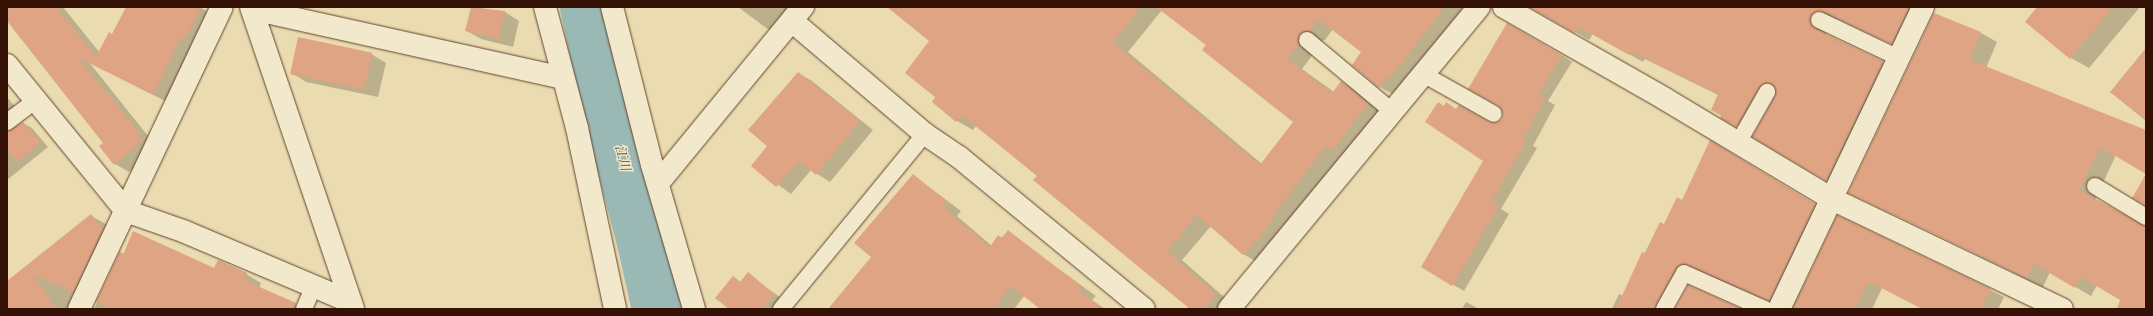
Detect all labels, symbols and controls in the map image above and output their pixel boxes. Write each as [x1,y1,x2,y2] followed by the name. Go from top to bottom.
[611,143,633,173] water label: 江川

